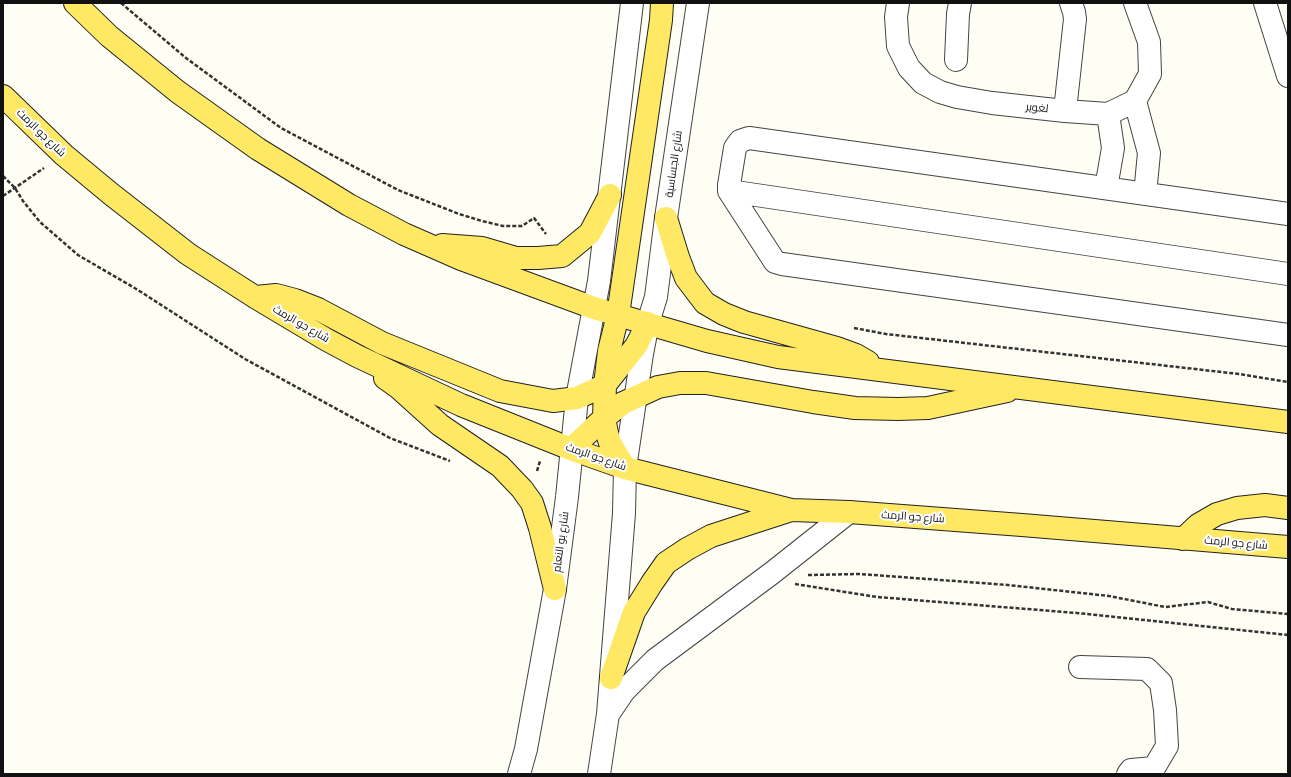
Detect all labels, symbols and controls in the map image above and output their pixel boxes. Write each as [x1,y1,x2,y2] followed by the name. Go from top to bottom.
[1025,100,1049,116] street label: لغوير
[14,106,68,160] street label: شارع جو الرمث
[663,130,685,198] street label: شارع الجساسية
[270,302,332,346] street label: شارع جو الرمث
[564,440,628,474] street label: شارع جو الرمث
[881,508,945,526] street label: شارع جو الرمث
[550,511,572,573] street label: شارع بو النعام
[1204,534,1268,552] street label: شارع جو الرمث

